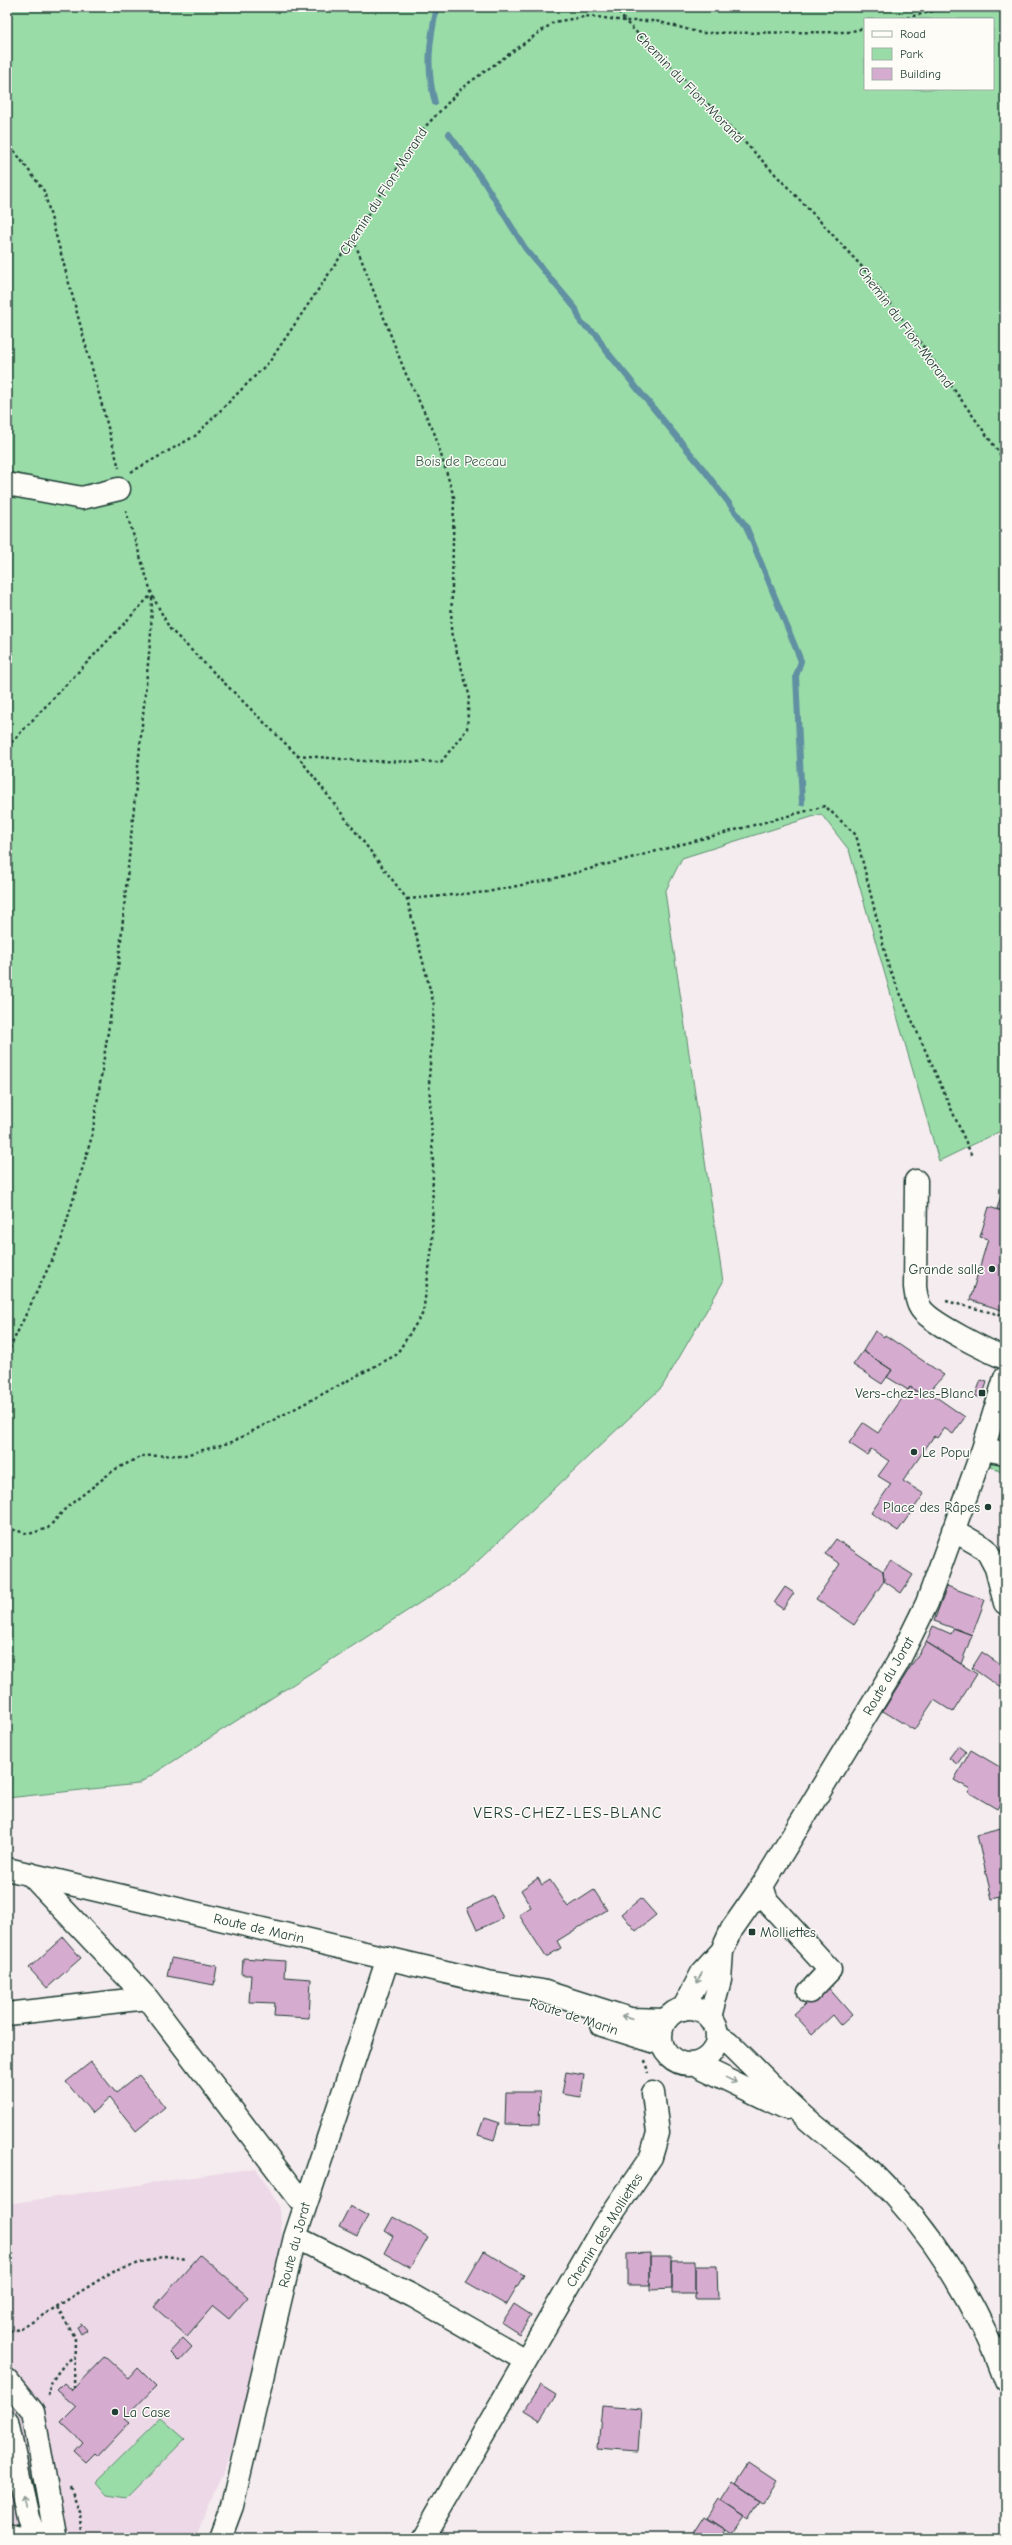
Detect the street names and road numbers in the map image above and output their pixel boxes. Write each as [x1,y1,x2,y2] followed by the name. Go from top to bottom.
[632,28,747,147] street label: Chemin du Flon-Morand
[336,124,431,258] street label: Chemin du Flon-Morand
[854,263,957,392] street label: Chemin du Flon-Morand
[859,1633,918,1718] street label: Route du Jorat
[212,1910,306,1947] street label: Route de Marin
[527,1994,620,2039] street label: Route de Marin
[562,2170,646,2290] street label: Chemin des Molliettes
[275,2200,314,2290] street label: Route du Jorat

